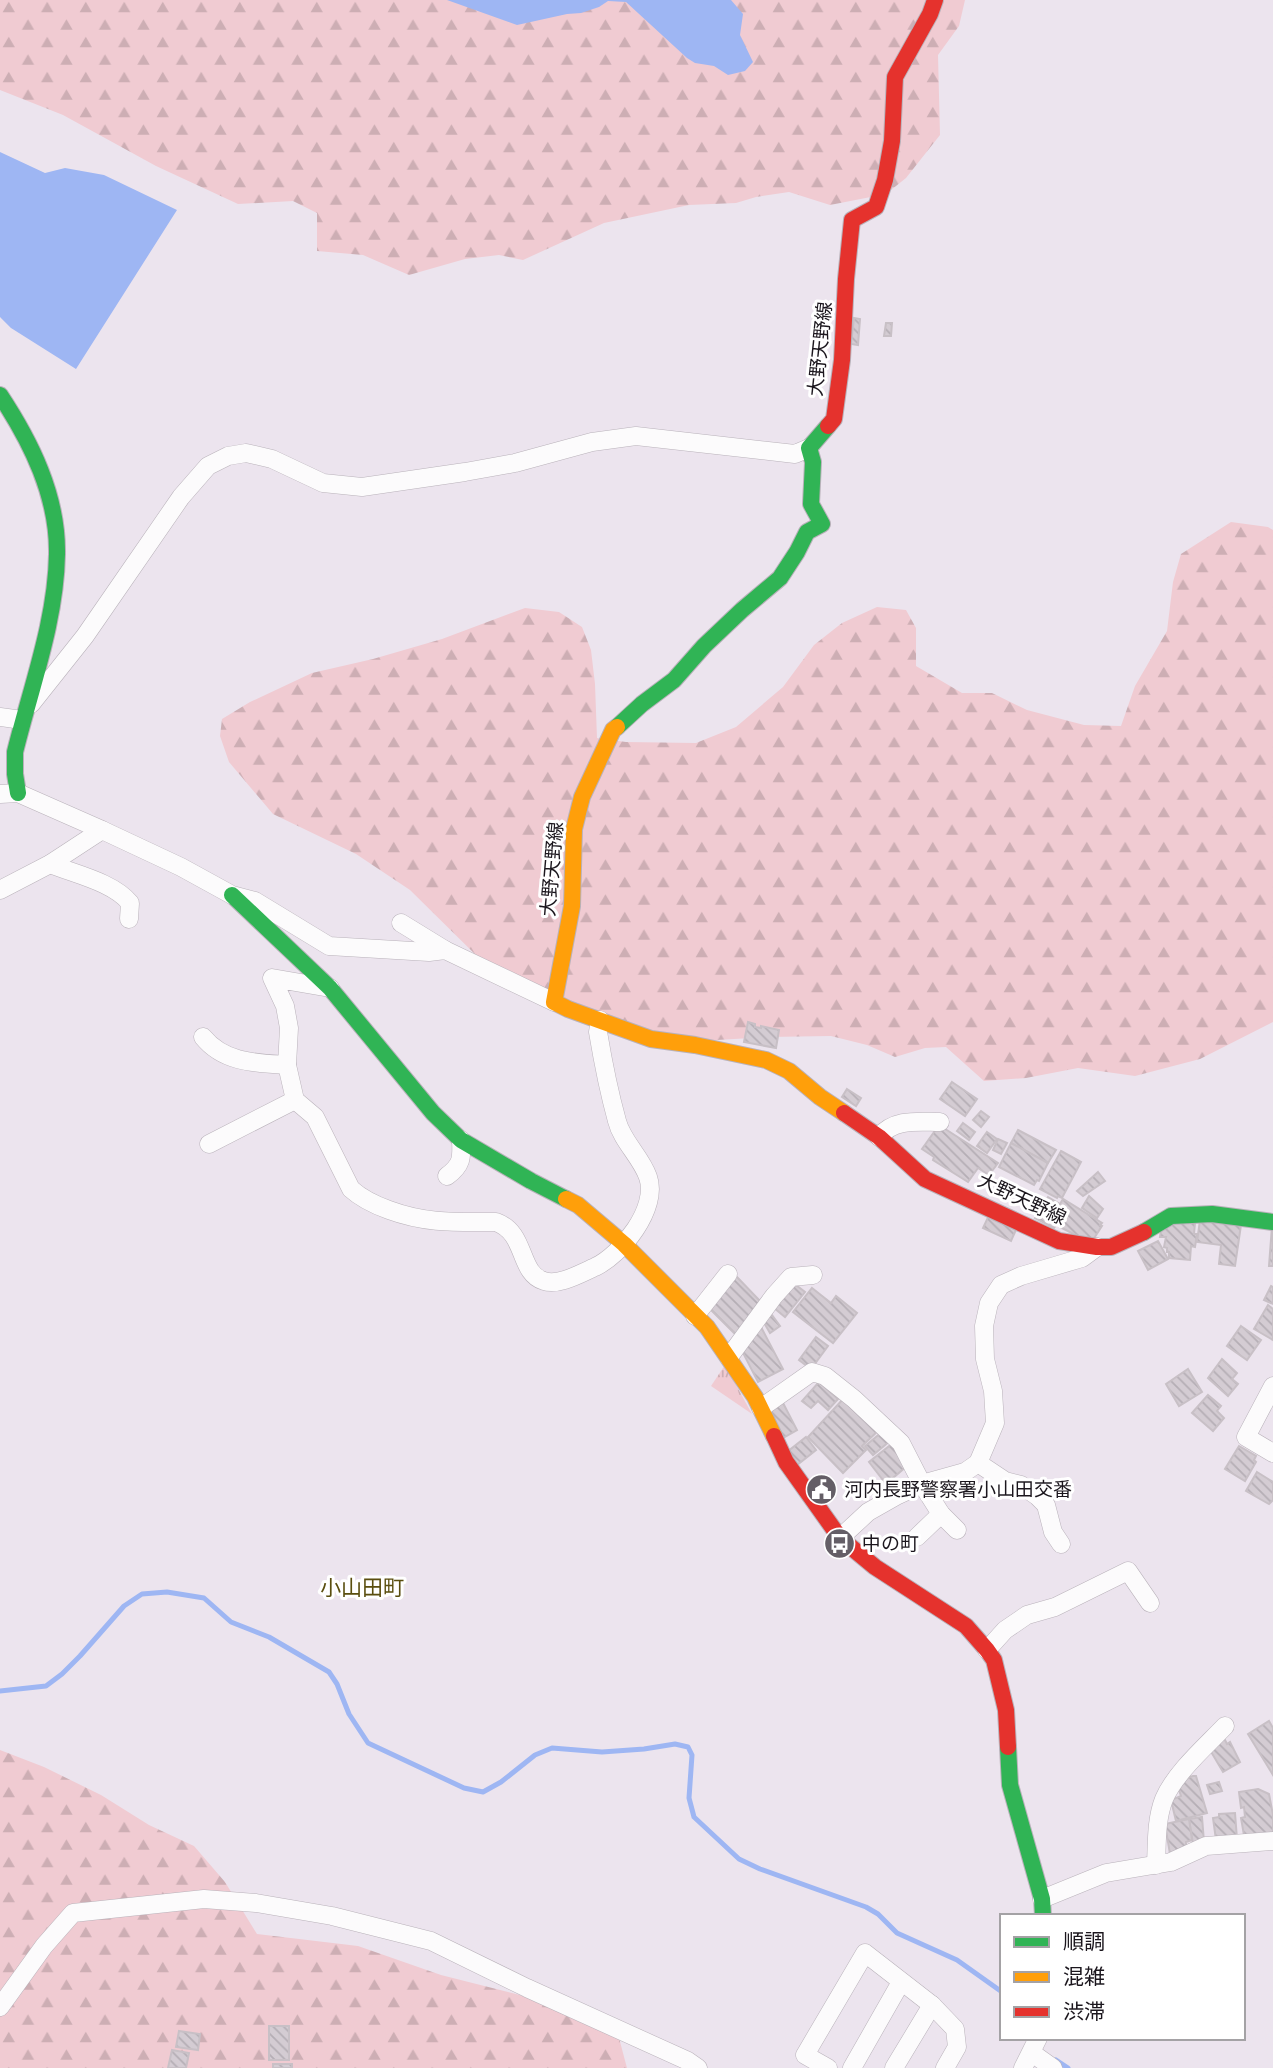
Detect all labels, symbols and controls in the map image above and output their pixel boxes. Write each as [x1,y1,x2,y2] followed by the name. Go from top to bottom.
[804,301,836,397] street label: 大野天野線
[536,821,568,917] street label: 大野天野線
[974,1168,1070,1230] street label: 大野天野線
[804,1472,838,1506] public building icon: 河内長野警察署小山田交番
[844,1478,1072,1501] place label: 河内長野警察署小山田交番
[822,1526,856,1560] bus stop icon: 中の町
[862,1532,919,1555] place label: 中の町
[320,1575,404,1600] district label: 小山田町
[1000,1914,1245,2040] legend
[1063,1929,1105,1954] text: 順調
[1063,1964,1105,1989] text: 混雑
[1063,1999,1105,2024] text: 渋滞

